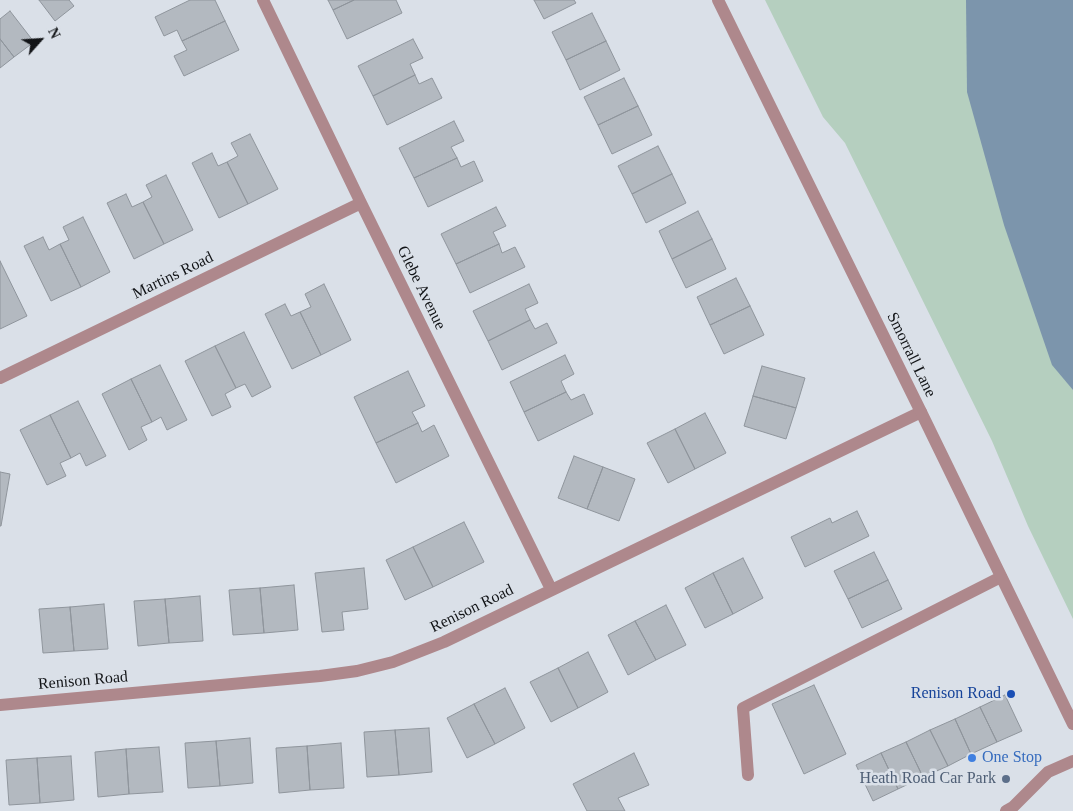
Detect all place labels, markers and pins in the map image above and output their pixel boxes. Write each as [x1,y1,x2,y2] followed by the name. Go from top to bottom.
[911,684,1001,704] place label: Renison Road
[1005,688,1017,700] marker: Renison Road
[982,748,1042,768] place label: One Stop
[966,752,978,764] marker: One Stop
[860,769,996,789] place label: Heath Road Car Park
[1000,773,1012,785] marker: Heath Road Car Park

